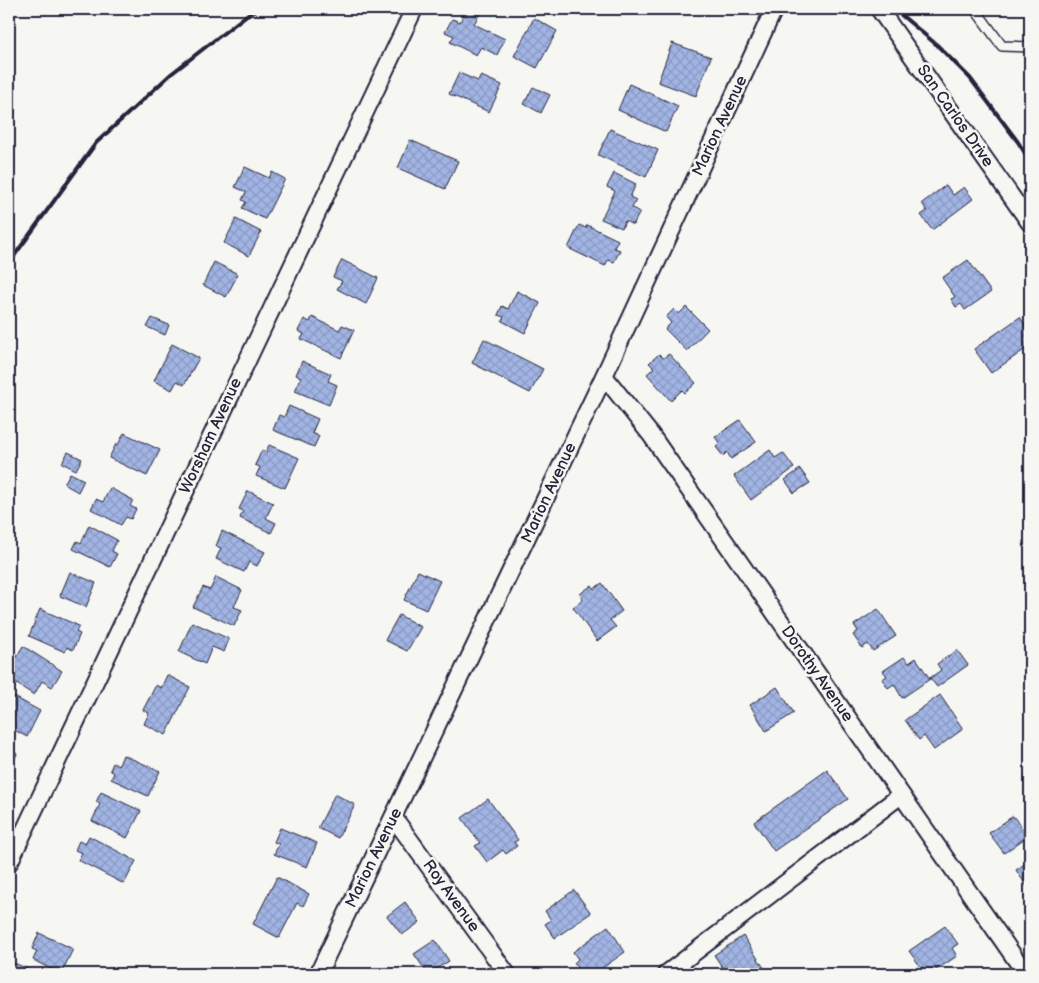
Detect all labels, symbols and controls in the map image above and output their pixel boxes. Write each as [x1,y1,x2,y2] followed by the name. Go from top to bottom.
[913,61,998,171] street label: San Carlos Drive
[688,72,752,179] street label: Marion Avenue
[176,375,246,497] street label: Worsham Avenue
[517,439,581,546] street label: Marion Avenue
[777,622,857,726] street label: Dorothy Avenue
[342,805,407,911] street label: Marion Avenue
[418,856,484,936] street label: Roy Avenue

